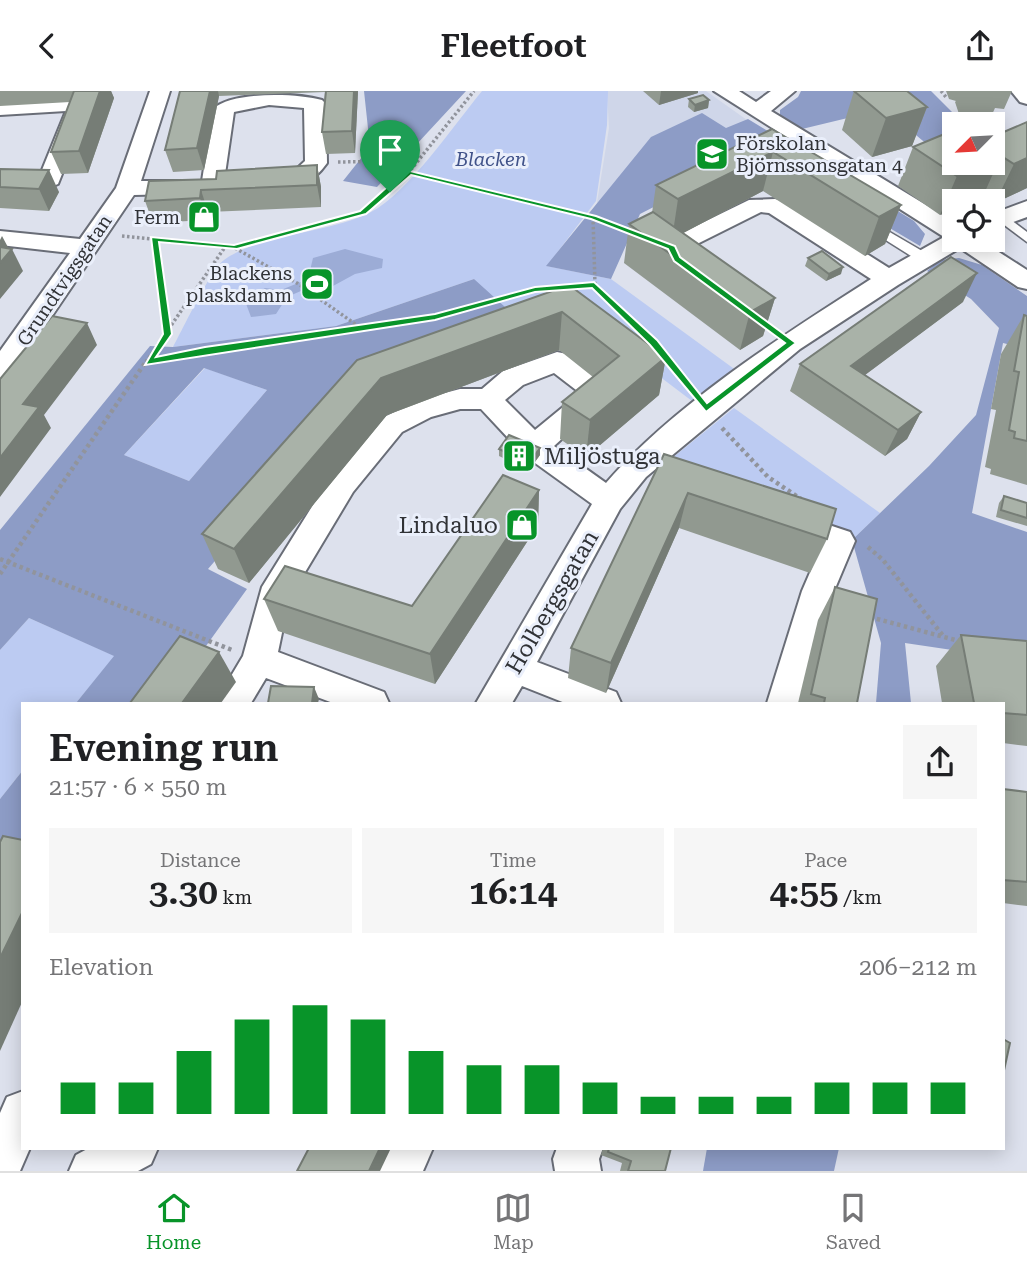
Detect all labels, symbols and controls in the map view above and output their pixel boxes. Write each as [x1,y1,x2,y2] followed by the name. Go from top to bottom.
[28,27,66,65] icon: back
[440,27,587,65] text: Fleetfoot
[961,27,999,65] icon: share
[942,112,1004,175] north arrow
[942,112,1005,252] map controls
[360,120,420,192] pin
[371,131,409,169] icon: arrive
[736,132,903,177] place label: Förskolan Björnssonsgatan 4
[693,135,731,173] school or university icon: Förskolan Björnssonsgatan 4
[455,148,527,171] park label: Blacken
[942,189,1005,252] button: locate
[185,198,223,236] shop icon: Ferm
[134,206,180,229] place label: Ferm
[12,210,117,350] street label: Grundtvigsgatan
[186,262,292,307] place label: Blackens plaskdamm
[298,265,336,303] sports icon: Blackens plaskdamm
[500,437,538,475] building icon: Miljöstuga
[544,443,661,470] place label: Miljöstuga
[503,506,541,544] shop icon: Lindaluo
[399,512,498,539] place label: Lindaluo
[500,526,605,679] street label: Holbergsgatan
[903,725,977,799] button: share
[49,726,278,770] text: Evening run
[49,774,227,801] text: 21:57 · 6 × 550 m
[160,849,241,872] text: Distance
[490,849,536,872] text: Time
[804,849,847,872] text: Pace
[149,872,218,913] text: 3.30
[469,872,557,913] text: 16:14
[770,872,839,913] text: 4:55
[218,886,252,909] text: km
[839,886,882,909] text: /km
[49,954,153,981] text: Elevation
[859,954,977,981] text: 206–212 m
[146,1189,201,1254] tab: Home
[493,1189,534,1254] tab: Map
[826,1189,881,1254] tab: Saved

